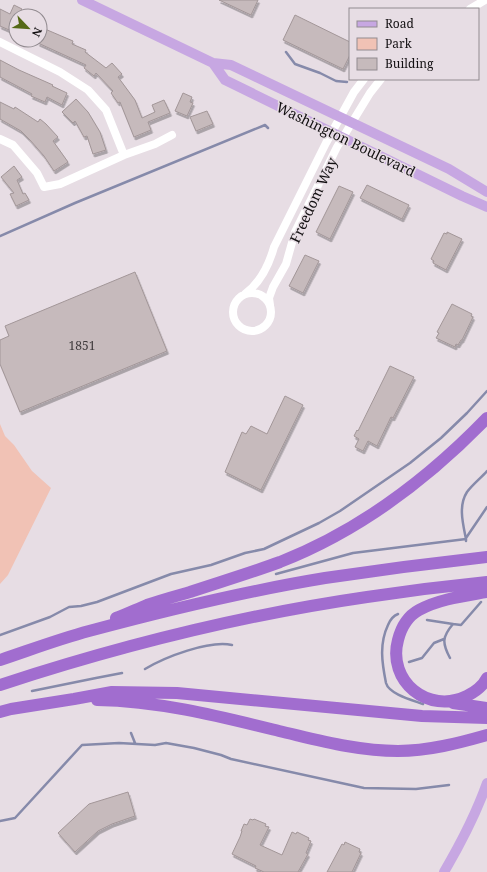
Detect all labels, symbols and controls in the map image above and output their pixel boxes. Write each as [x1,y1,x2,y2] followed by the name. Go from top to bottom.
[8,8,48,48] north arrow
[349,8,479,80] legend
[385,15,415,32] text: Road
[29,25,46,40] text: N
[385,35,413,52] text: Park
[385,55,434,72] text: Building
[273,97,419,181] street label: Washington Boulevard
[285,154,341,246] street label: Freedom Way
[69,337,95,354] house number: 1851

